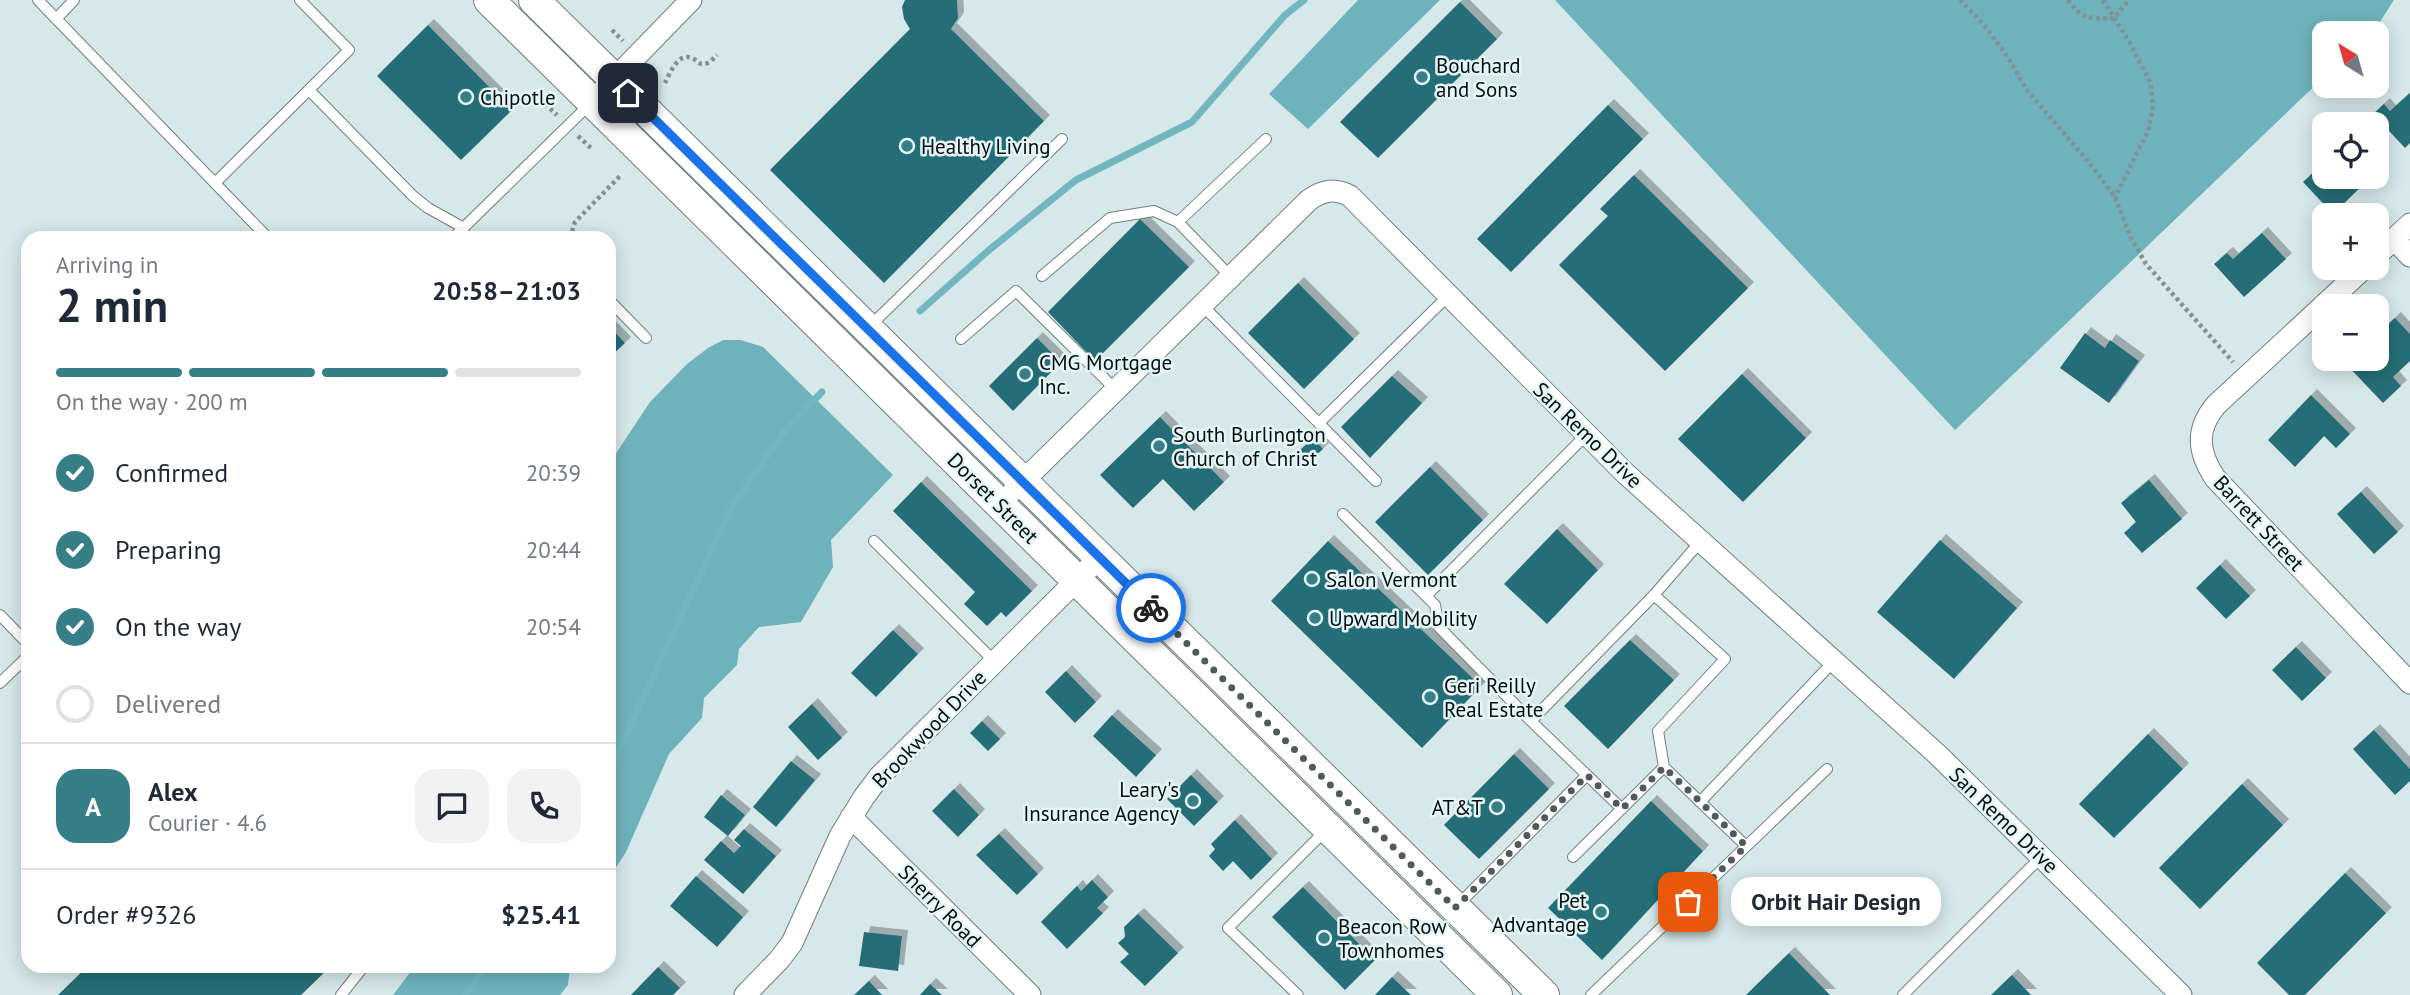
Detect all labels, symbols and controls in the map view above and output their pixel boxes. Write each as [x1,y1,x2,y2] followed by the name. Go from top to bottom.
[2312,21,2389,98] north arrow
[2312,21,2389,371] map controls
[1436,52,1521,103] place label: Bouchard and Sons
[598,63,658,123] pin
[1414,69,1430,85] marker: Bouchard and Sons
[609,74,647,112] icon: home
[480,84,556,111] place label: Chipotle
[458,89,474,105] marker: Chipotle
[2312,112,2389,189] button: locate
[921,133,1051,160] place label: Healthy Living
[899,138,915,154] marker: Healthy Living
[2312,203,2389,280] button: +
[56,250,158,279] text: Arriving in
[432,274,581,307] text: 20:58–21:03
[56,275,168,335] text: 2 min
[2312,294,2389,371] button: −
[1039,349,1172,400] place label: CMG Mortgage Inc.
[1017,366,1033,382] marker: CMG Mortgage Inc.
[1528,376,1648,494] street label: San Remo Drive
[56,387,248,416] text: On the way · 200 m
[1173,421,1326,472] place label: South Burlington Church of Christ
[1151,438,1167,454] marker: South Burlington Church of Christ
[942,447,1044,549] street label: Dorset Street
[56,454,94,492] icon: check
[115,456,228,489] text: Confirmed
[526,458,581,487] text: 20:39
[2208,470,2310,576] street label: Barrett Street
[56,531,94,569] icon: check
[115,533,222,566] text: Preparing
[526,535,581,564] text: 20:44
[1326,566,1457,593] place label: Salon Vermont
[1304,571,1320,587] marker: Salon Vermont
[1116,573,1186,643] courier
[1132,589,1170,627] icon: bike
[1329,605,1477,632] place label: Upward Mobility
[56,608,94,646] icon: check
[115,610,241,643] text: On the way
[1307,610,1323,626] marker: Upward Mobility
[526,612,581,641] text: 20:54
[866,664,992,794] street label: Brookwood Drive
[1444,672,1544,723] place label: Geri Reilly Real Estate
[115,687,221,720] text: Delivered
[1422,689,1438,705] marker: Geri Reilly Real Estate
[1944,761,2064,879] street label: San Remo Drive
[415,769,489,843] button: chat
[507,769,581,843] button: phone
[148,775,198,808] text: Alex
[1023,776,1179,827] place label: Leary's Insurance Agency
[85,790,101,823] text: A
[1185,793,1201,809] marker: Leary's Insurance Agency
[1432,794,1483,821] place label: AT&T
[1489,799,1505,815] marker: AT&T
[148,808,267,837] text: Courier · 4.6
[893,859,987,953] street label: Sherry Road
[1658,872,1718,932] pin
[1730,878,1940,926] callout: Orbit Hair Design
[1669,883,1707,921] icon: bag
[1492,887,1587,938] place label: Pet Advantage
[1751,887,1921,916] text: Orbit Hair Design
[56,898,196,931] text: Order #9326
[501,898,581,931] text: $25.41
[1593,904,1609,920] marker: Pet Advantage
[1338,913,1447,964] place label: Beacon Row Townhomes
[1316,930,1332,946] marker: Beacon Row Townhomes

